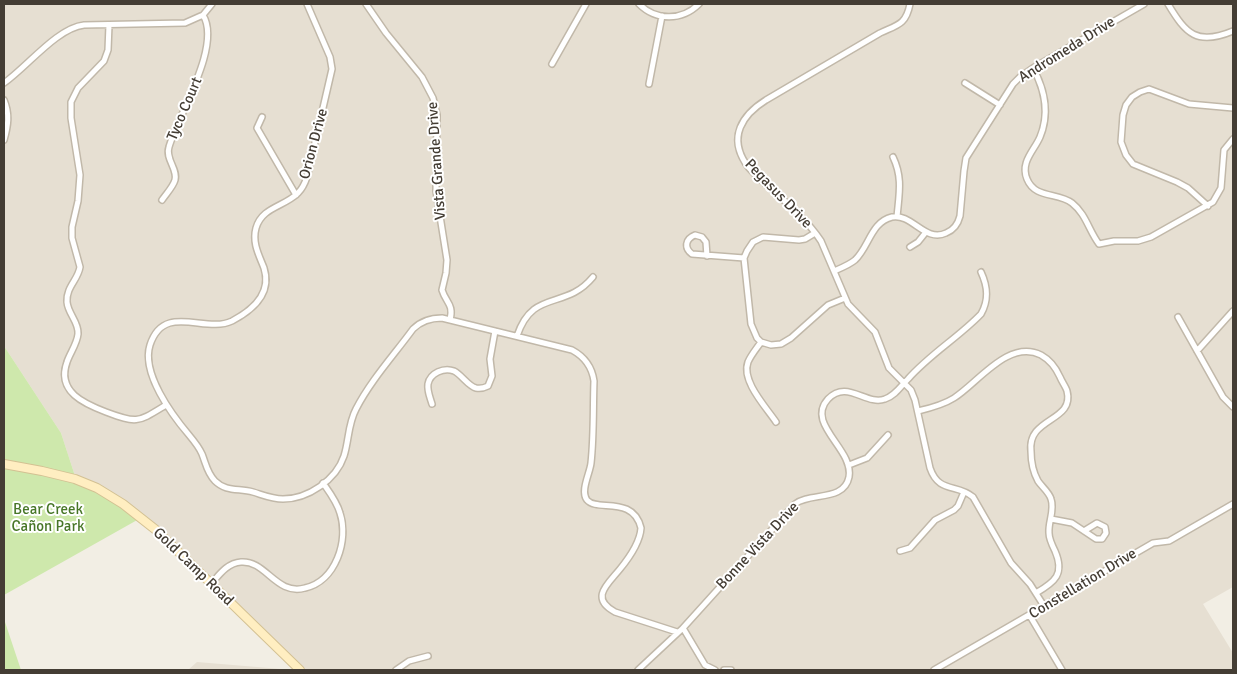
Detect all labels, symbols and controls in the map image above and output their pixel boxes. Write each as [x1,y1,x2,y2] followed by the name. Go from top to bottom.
[1016,13,1118,87] street label: Andromeda Drive
[164,75,206,143] street label: Tyco Court
[424,101,450,221] street label: Vista Grande Drive
[296,107,332,181] street label: Orion Drive
[741,156,815,232] street label: Pegasus Drive
[713,499,803,593] street label: Bonne Vista Drive
[12,501,84,536] park label: Bear Creek Cañon Park
[149,524,237,610] street label: Gold Camp Road
[1026,545,1140,623] street label: Constellation Drive

